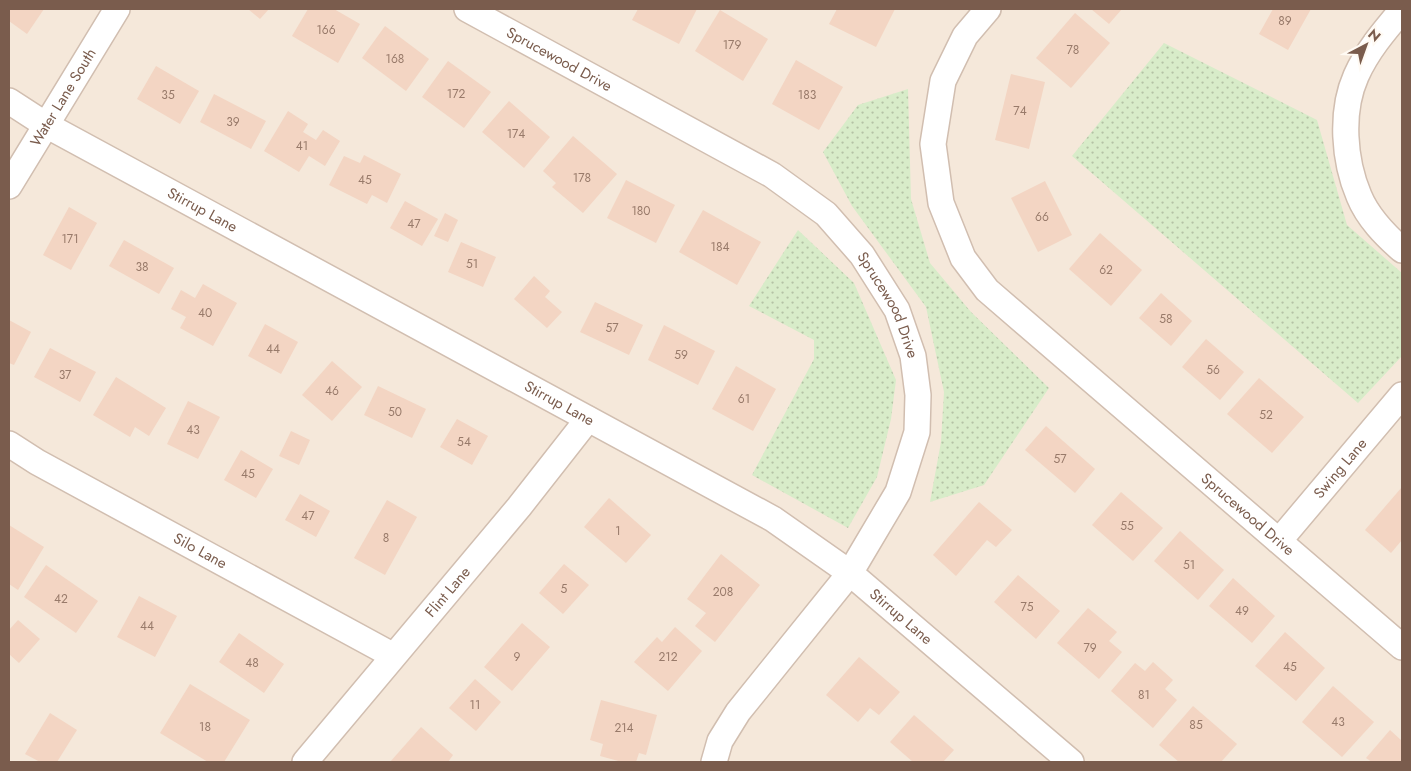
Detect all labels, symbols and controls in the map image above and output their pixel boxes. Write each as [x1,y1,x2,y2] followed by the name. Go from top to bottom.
[1278,12,1292,30] house number: 89
[1341,20,1391,70] north arrow
[316,21,336,39] house number: 166
[502,21,616,97] street label: Sprucewood Drive
[1364,24,1385,46] text: N
[723,36,741,54] house number: 179
[1067,41,1079,59] house number: 78
[25,44,102,151] street label: Water Lane South
[386,50,404,68] house number: 168
[447,85,465,103] house number: 172
[161,86,175,104] house number: 35
[798,86,817,104] house number: 183
[1013,102,1027,120] house number: 74
[226,113,240,131] house number: 39
[507,125,525,143] house number: 174
[296,137,308,155] house number: 41
[573,169,591,187] house number: 178
[358,171,372,189] house number: 45
[163,182,242,238] street label: Stirrup Lane
[631,202,651,220] house number: 180
[1035,208,1049,226] house number: 66
[407,215,421,233] house number: 47
[61,230,79,248] house number: 171
[711,238,729,256] house number: 184
[852,247,924,361] street label: Sprucewood Drive
[466,255,478,273] house number: 51
[135,258,149,276] house number: 38
[1099,261,1113,279] house number: 62
[198,304,212,322] house number: 40
[1159,310,1173,328] house number: 58
[605,319,619,337] house number: 57
[266,340,280,358] house number: 44
[674,346,688,364] house number: 59
[1206,361,1220,379] house number: 56
[59,366,72,384] house number: 37
[520,375,599,431] street label: Stirrup Lane
[325,382,339,400] house number: 46
[738,390,750,408] house number: 61
[388,403,402,421] house number: 50
[1259,406,1273,424] house number: 52
[186,421,200,439] house number: 43
[457,433,471,451] house number: 54
[1308,433,1372,503] street label: Swing Lane
[1053,450,1067,468] house number: 57
[241,465,255,483] house number: 45
[1196,468,1300,561] street label: Sprucewood Drive
[301,507,315,525] house number: 47
[1120,517,1134,535] house number: 55
[615,522,621,540] house number: 1
[169,527,231,574] street label: Silo Lane
[383,529,389,547] house number: 8
[1183,556,1195,574] house number: 51
[420,562,476,622] street label: Flint Lane
[561,580,568,598] house number: 5
[713,583,733,601] house number: 208
[865,583,937,650] street label: Stirrup Lane
[54,590,68,608] house number: 42
[1020,598,1034,616] house number: 75
[1235,602,1249,620] house number: 49
[140,617,154,635] house number: 44
[1083,639,1097,657] house number: 79
[514,648,521,666] house number: 9
[658,648,678,666] house number: 212
[245,654,259,672] house number: 48
[1283,658,1297,676] house number: 45
[1138,686,1150,704] house number: 81
[470,696,480,714] house number: 11
[1331,713,1345,731] house number: 43
[1189,716,1203,734] house number: 85
[199,718,211,736] house number: 18
[614,719,634,737] house number: 214

